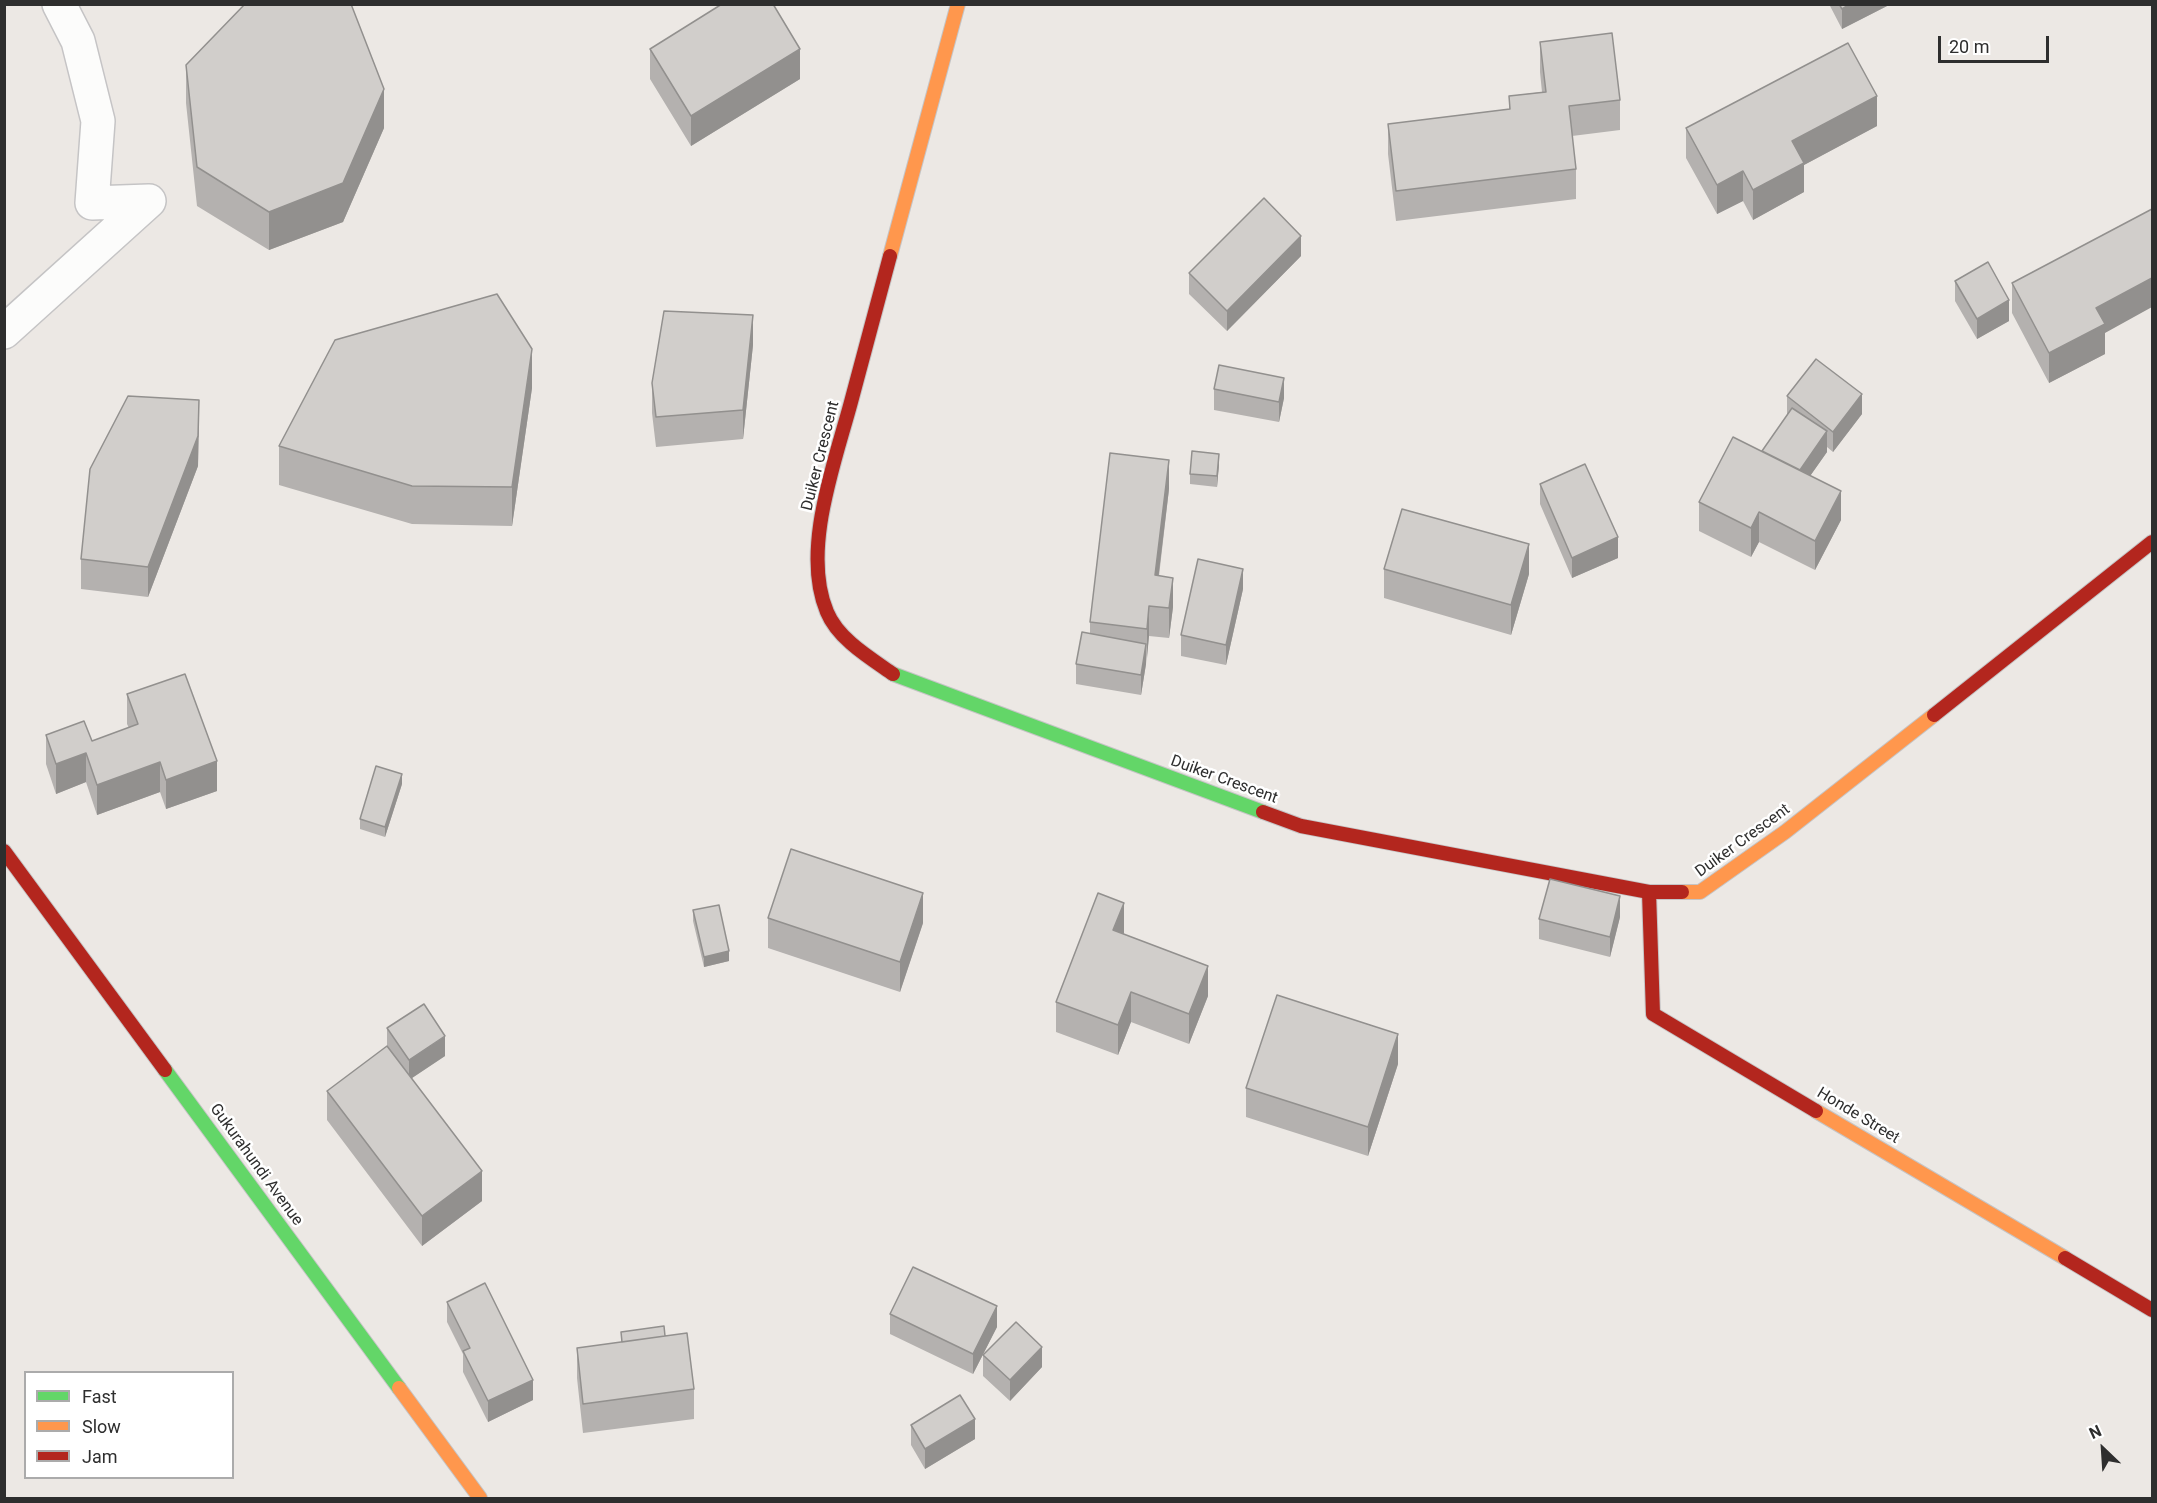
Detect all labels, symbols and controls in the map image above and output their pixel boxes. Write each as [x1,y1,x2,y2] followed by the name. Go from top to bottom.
[1941,24,2052,62] scale bar
[1949,36,1989,57] text: 20 m
[798,399,844,513] street label: Duiker Crescent
[1168,752,1280,808] street label: Duiker Crescent
[1692,800,1794,882] street label: Duiker Crescent
[1813,1084,1903,1148] street label: Honde Street
[205,1100,307,1230] street label: Gukurahundi Avenue
[24,1371,234,1479] legend
[82,1386,117,1407] text: Fast
[82,1416,121,1437] text: Slow
[2073,1419,2133,1479] north arrow
[2086,1421,2104,1443] text: N
[82,1446,118,1467] text: Jam

